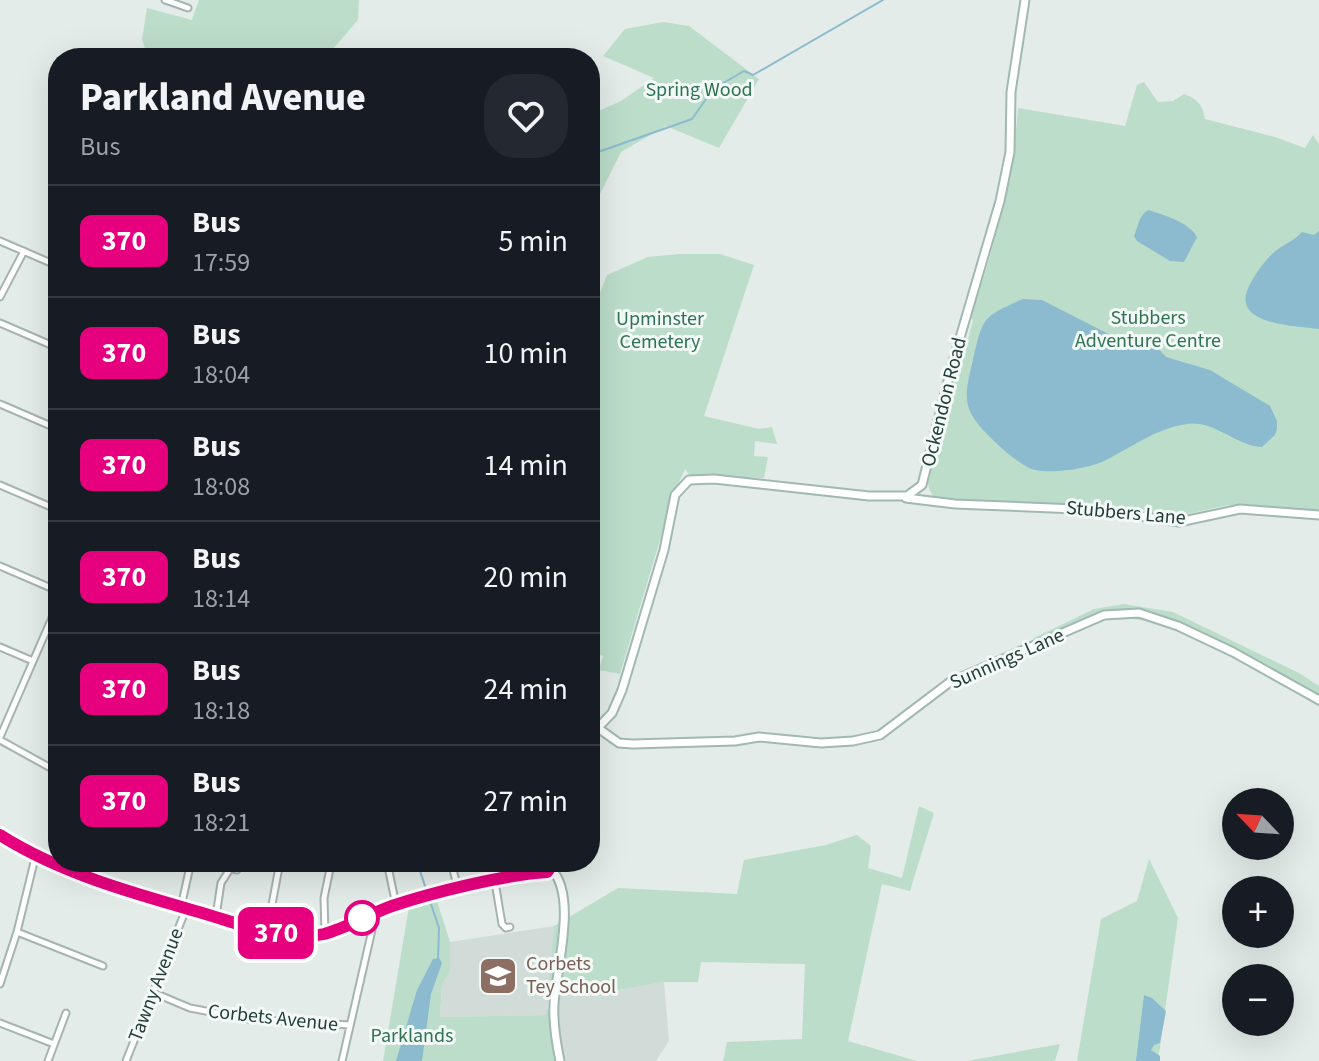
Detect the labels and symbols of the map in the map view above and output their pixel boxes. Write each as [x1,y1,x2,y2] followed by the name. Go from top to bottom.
[645,76,753,104] park label: Spring Wood
[1075,304,1221,355] park label: Stubbers Adventure Centre
[616,305,704,356] park label: Upminster Cemetery
[914,334,974,470] street label: Ockendon Road
[1065,494,1187,532] street label: Stubbers Lane
[945,621,1069,697] street label: Sunnings Lane
[1222,788,1294,860] north arrow
[345,901,379,935] unlabelled marker
[230,907,322,959] line badge: 370
[121,924,191,1046] street label: Tawny Avenue
[526,950,616,1001] place label: Corbets Tey School
[477,955,519,997] school or university icon: Corbets Tey School
[207,997,339,1039] street label: Corbets Avenue
[371,1022,454,1050] park label: Parklands

